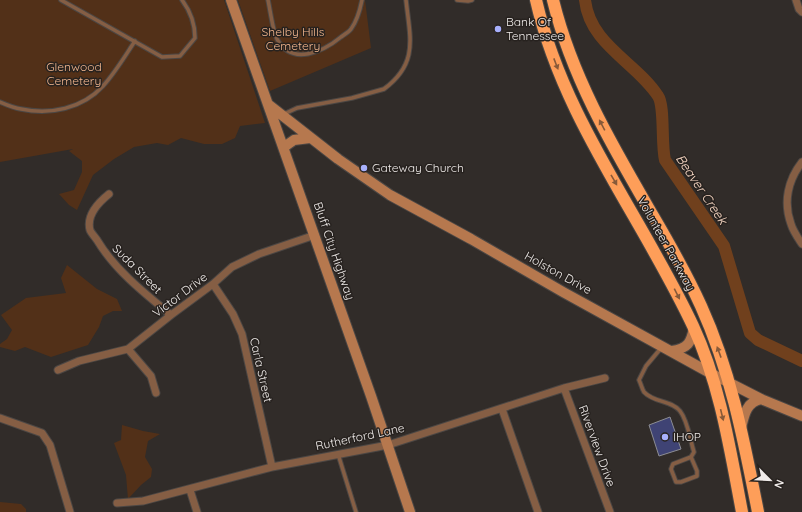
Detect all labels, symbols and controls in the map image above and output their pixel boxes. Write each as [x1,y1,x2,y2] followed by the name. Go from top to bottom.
[506,14,564,43] place label: Bank Of Tennessee
[262,24,325,53] park label: Shelby Hills Cemetery
[493,24,503,34] marker: Bank Of Tennessee
[554,58,560,70] one-way arrow
[46,59,102,88] park label: Glenwood Cemetery
[598,119,605,131] one-way arrow
[673,151,732,228] water label: Beaver Creek
[372,160,464,175] place label: Gateway Church
[359,163,369,173] marker: Gateway Church
[610,174,617,186] one-way arrow
[634,194,699,294] street label: Volunteer Parkway
[311,200,358,302] street label: Bluff City Highway
[109,241,165,297] street label: Suda Street
[522,248,595,297] street label: Holston Drive
[149,269,210,320] street label: Victor Drive
[674,288,680,299] one-way arrow
[247,336,276,404] street label: Carla Street
[716,345,722,357] one-way arrow
[576,403,619,489] street label: Riverview Drive
[719,409,725,421] one-way arrow
[314,420,406,453] street label: Rutherford Lane
[673,429,701,444] place label: IHOP
[660,432,670,442] marker: IHOP
[750,460,790,500] north arrow
[771,478,787,491] text: N

